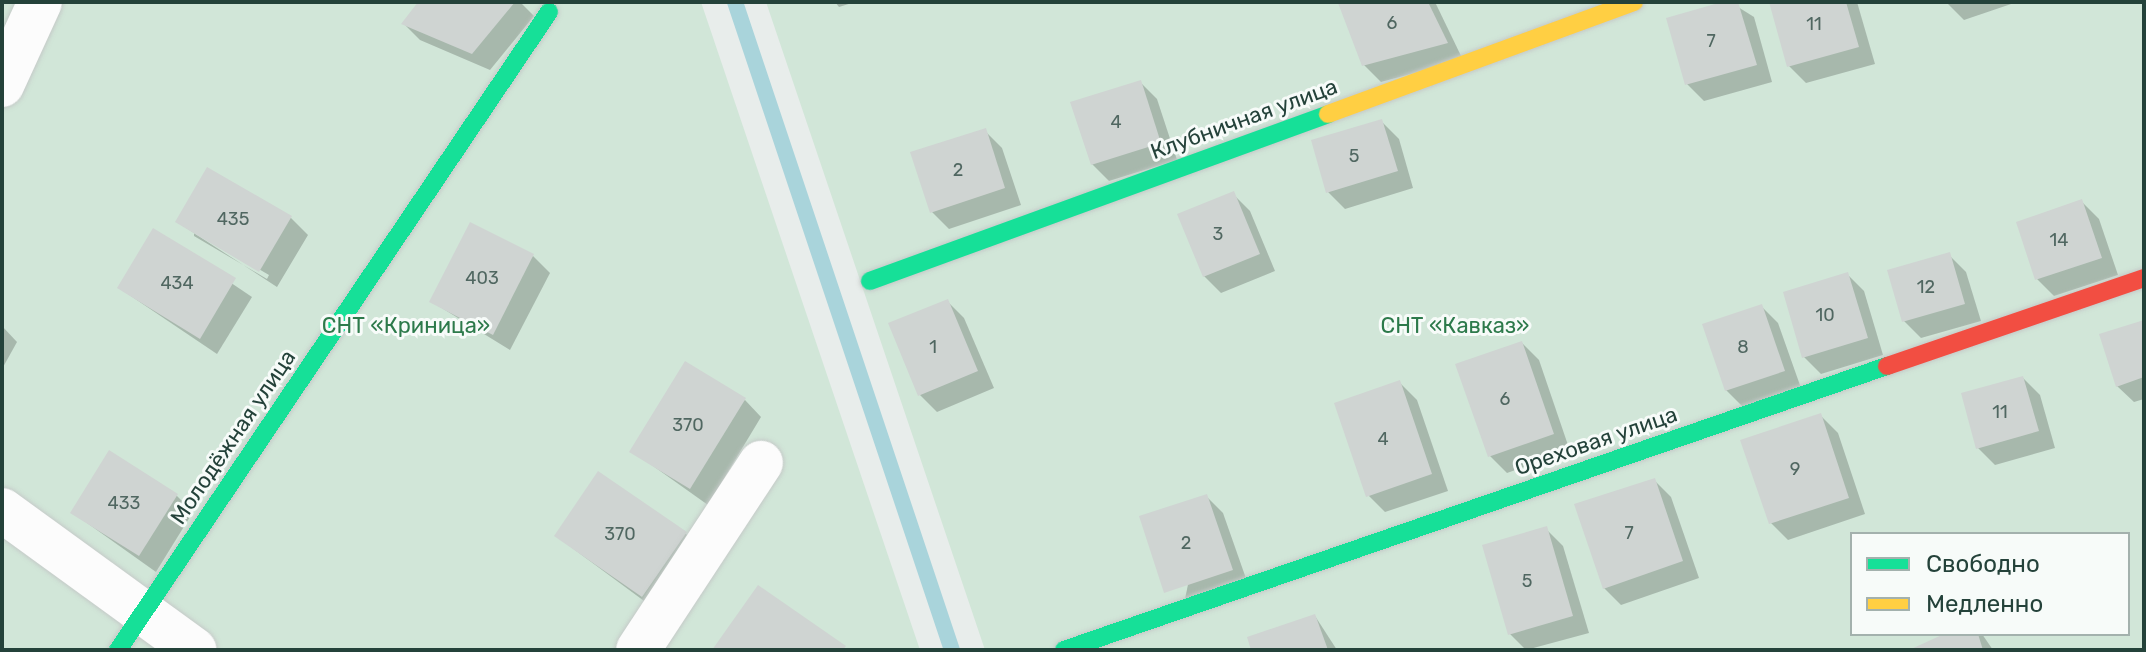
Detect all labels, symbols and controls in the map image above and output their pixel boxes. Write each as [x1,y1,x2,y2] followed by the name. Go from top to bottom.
[1387,12,1397,34] house number: 6
[1806,13,1822,35] house number: 11
[1706,30,1716,52] house number: 7
[1147,73,1341,165] street label: Клубничная улица
[1110,111,1122,133] house number: 4
[1349,145,1359,167] house number: 5
[953,159,963,181] house number: 2
[217,208,249,230] house number: 435
[1213,223,1223,245] house number: 3
[2050,229,2068,251] house number: 14
[465,267,499,289] house number: 403
[160,272,194,294] house number: 434
[1917,276,1935,298] house number: 12
[1815,304,1835,326] house number: 10
[322,313,490,339] park label: СНТ «Криница»
[1380,313,1530,339] park label: СНТ «Кавказ»
[929,336,937,358] house number: 1
[1737,336,1749,358] house number: 8
[165,345,301,529] street label: Молодёжная улица
[1500,388,1510,410] house number: 6
[1511,401,1681,481] street label: Ореховая улица
[1992,401,2008,423] house number: 11
[672,414,704,436] house number: 370
[1377,428,1389,450] house number: 4
[1790,458,1800,480] house number: 9
[108,492,140,514] house number: 433
[1624,522,1634,544] house number: 7
[604,523,636,545] house number: 370
[1181,532,1191,554] house number: 2
[1850,532,2130,636] legend
[1926,550,2040,578] text: Свободно
[1522,570,1532,592] house number: 5
[1926,590,2043,618] text: Медленно

